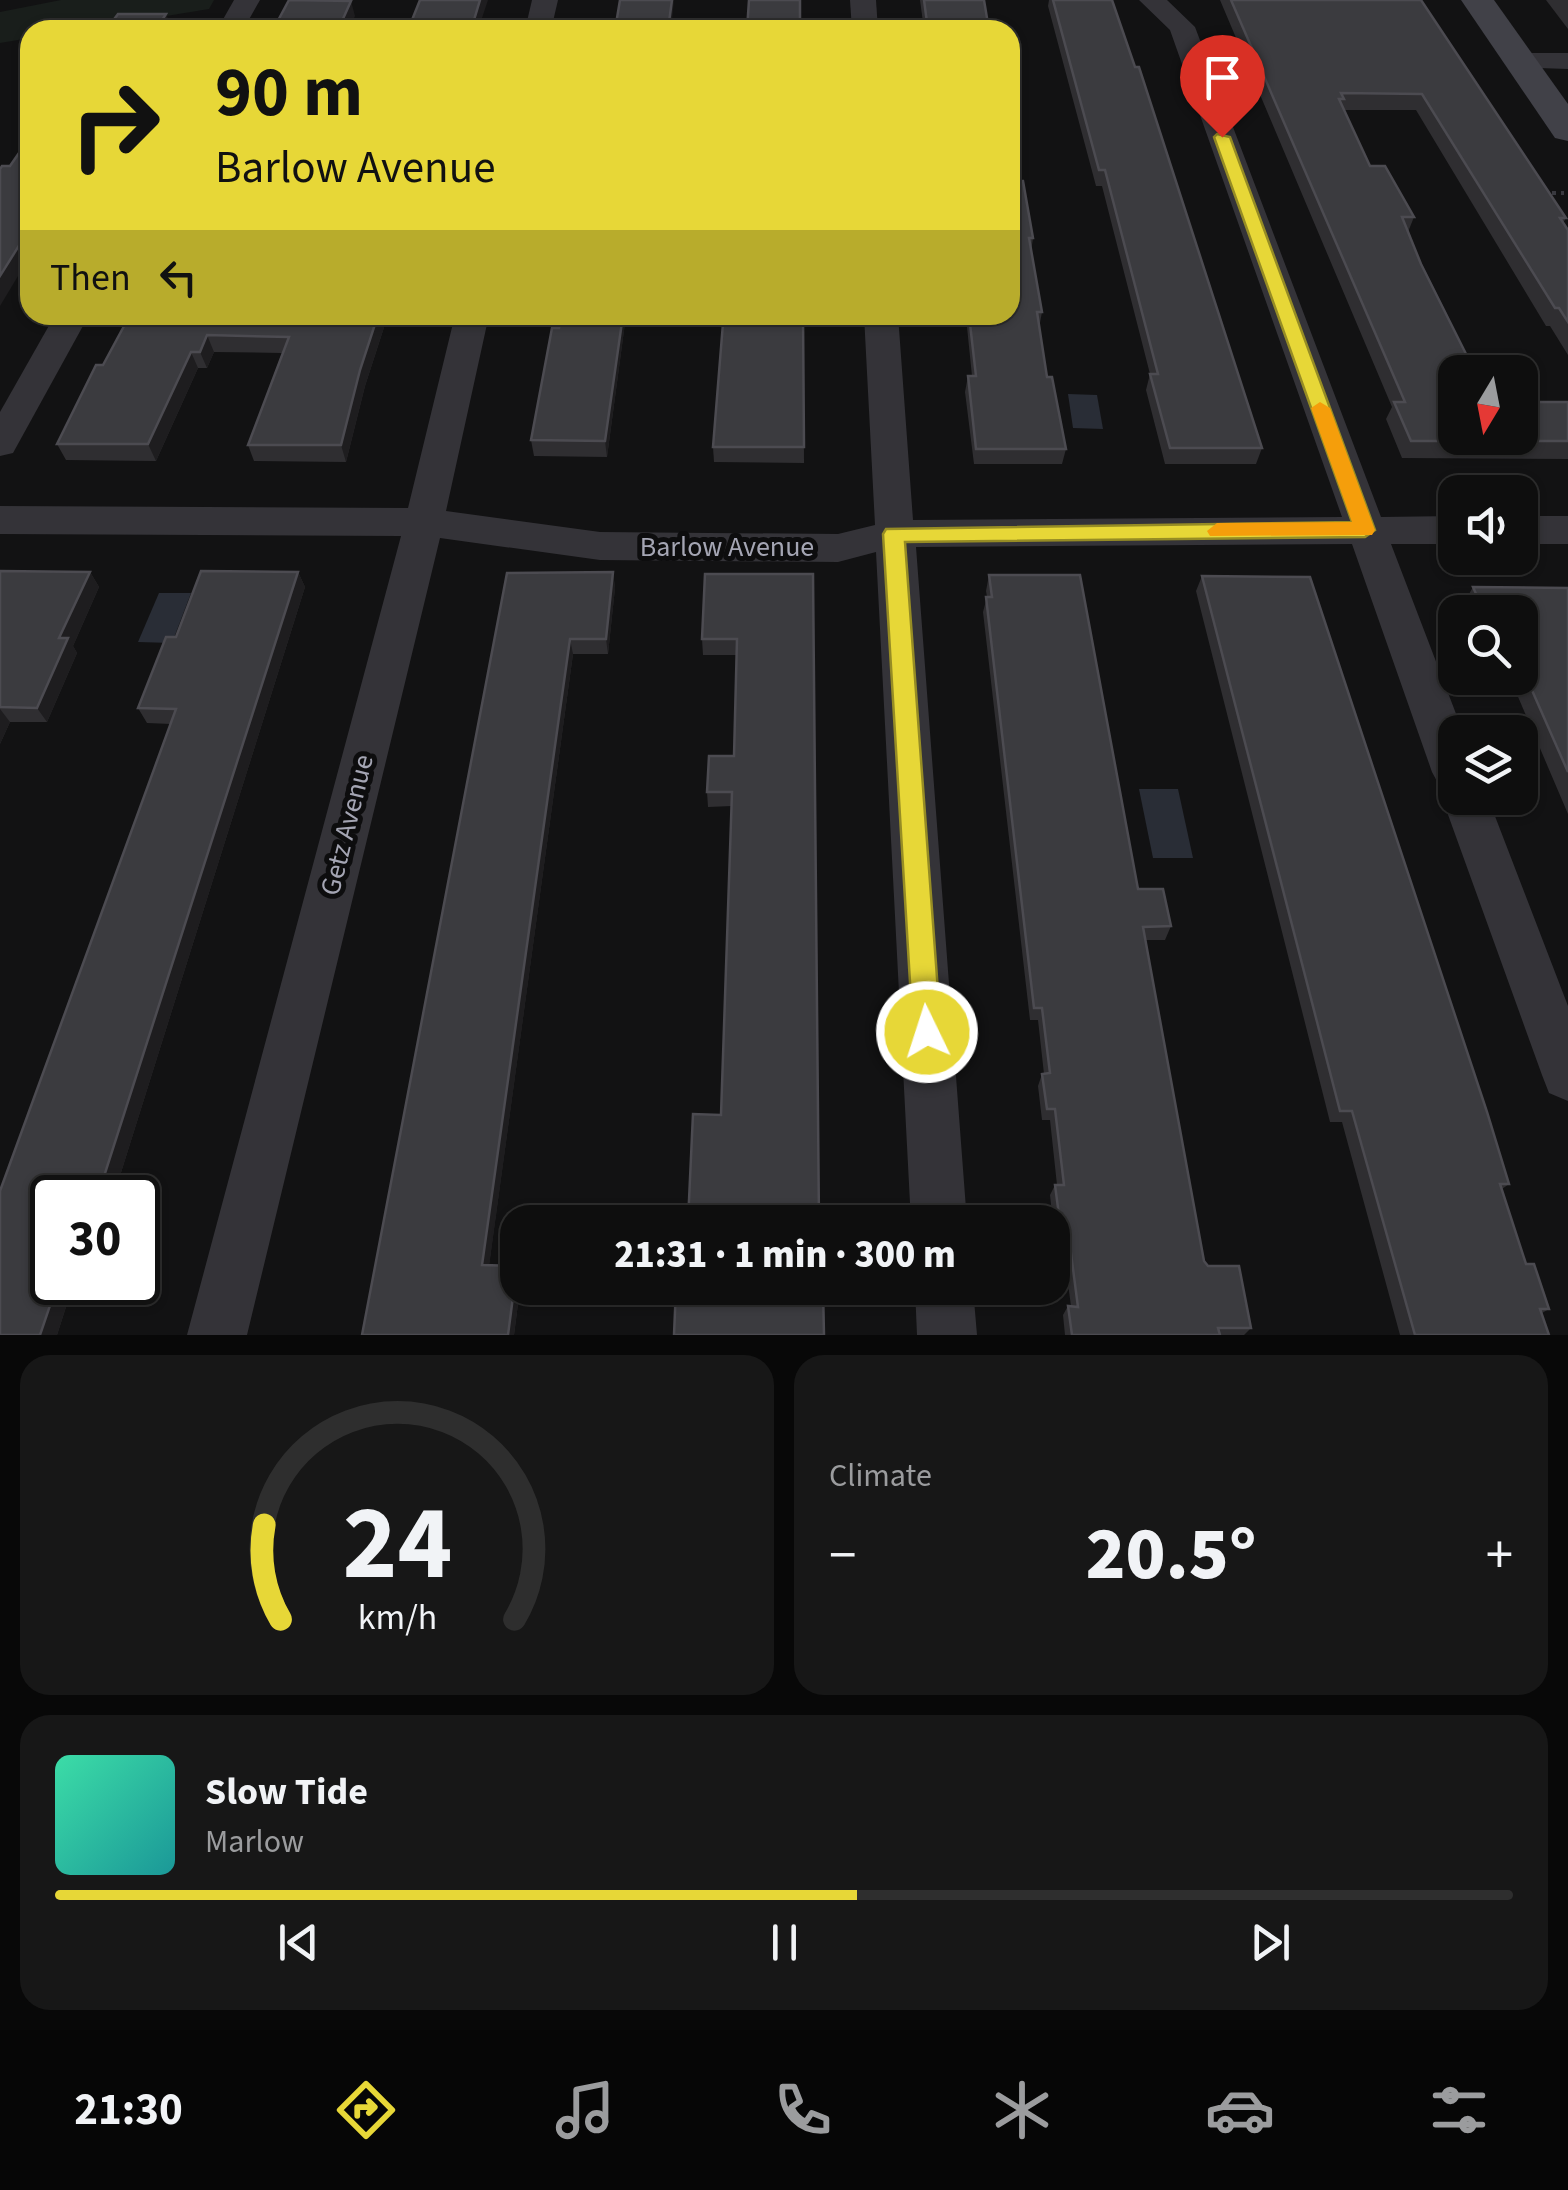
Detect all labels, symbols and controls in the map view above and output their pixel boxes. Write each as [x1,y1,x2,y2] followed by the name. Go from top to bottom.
[1180,35,1265,138] pin
[215,43,363,143] text: 90 m
[1195,50,1250,105] icon: arrive
[50,60,180,190] icon: right
[215,136,496,200] text: Barlow Avenue
[151,250,206,305] icon: left
[50,251,131,305] text: Then
[1438,355,1538,455] north arrow
[1438,355,1538,815] map controls
[1438,475,1538,575] button: sound
[640,527,814,567] street label: Barlow Avenue
[1438,595,1538,695] button: search
[1438,715,1538,815] button: layers
[310,750,384,900] street label: Getz Avenue
[875,980,979,1084] position arrow
[30,1175,160,1305] speed limit sign: 30
[614,1228,956,1282] text: 21:31 · 1 min · 300 m
[829,1453,932,1499] text: Climate
[342,1471,452,1619] text: 24
[1085,1501,1257,1608] text: 20.5°
[829,1517,856,1595] text: −
[1486,1517,1513,1595] text: +
[357,1592,437,1643] text: km/h
[205,1765,368,1819] text: Slow Tide
[205,1819,304,1865] text: Marlow
[271,1915,326,1970] icon: previous
[757,1915,812,1970] icon: pause
[1243,1915,1298,1970] icon: next
[331,2075,401,2145] icon: directions
[550,2075,620,2145] icon: music
[768,2075,838,2145] icon: phone
[987,2075,1057,2145] icon: climate
[1205,2075,1275,2145] icon: car
[1424,2075,1494,2145] icon: filters
[74,2078,183,2142] text: 21:30

